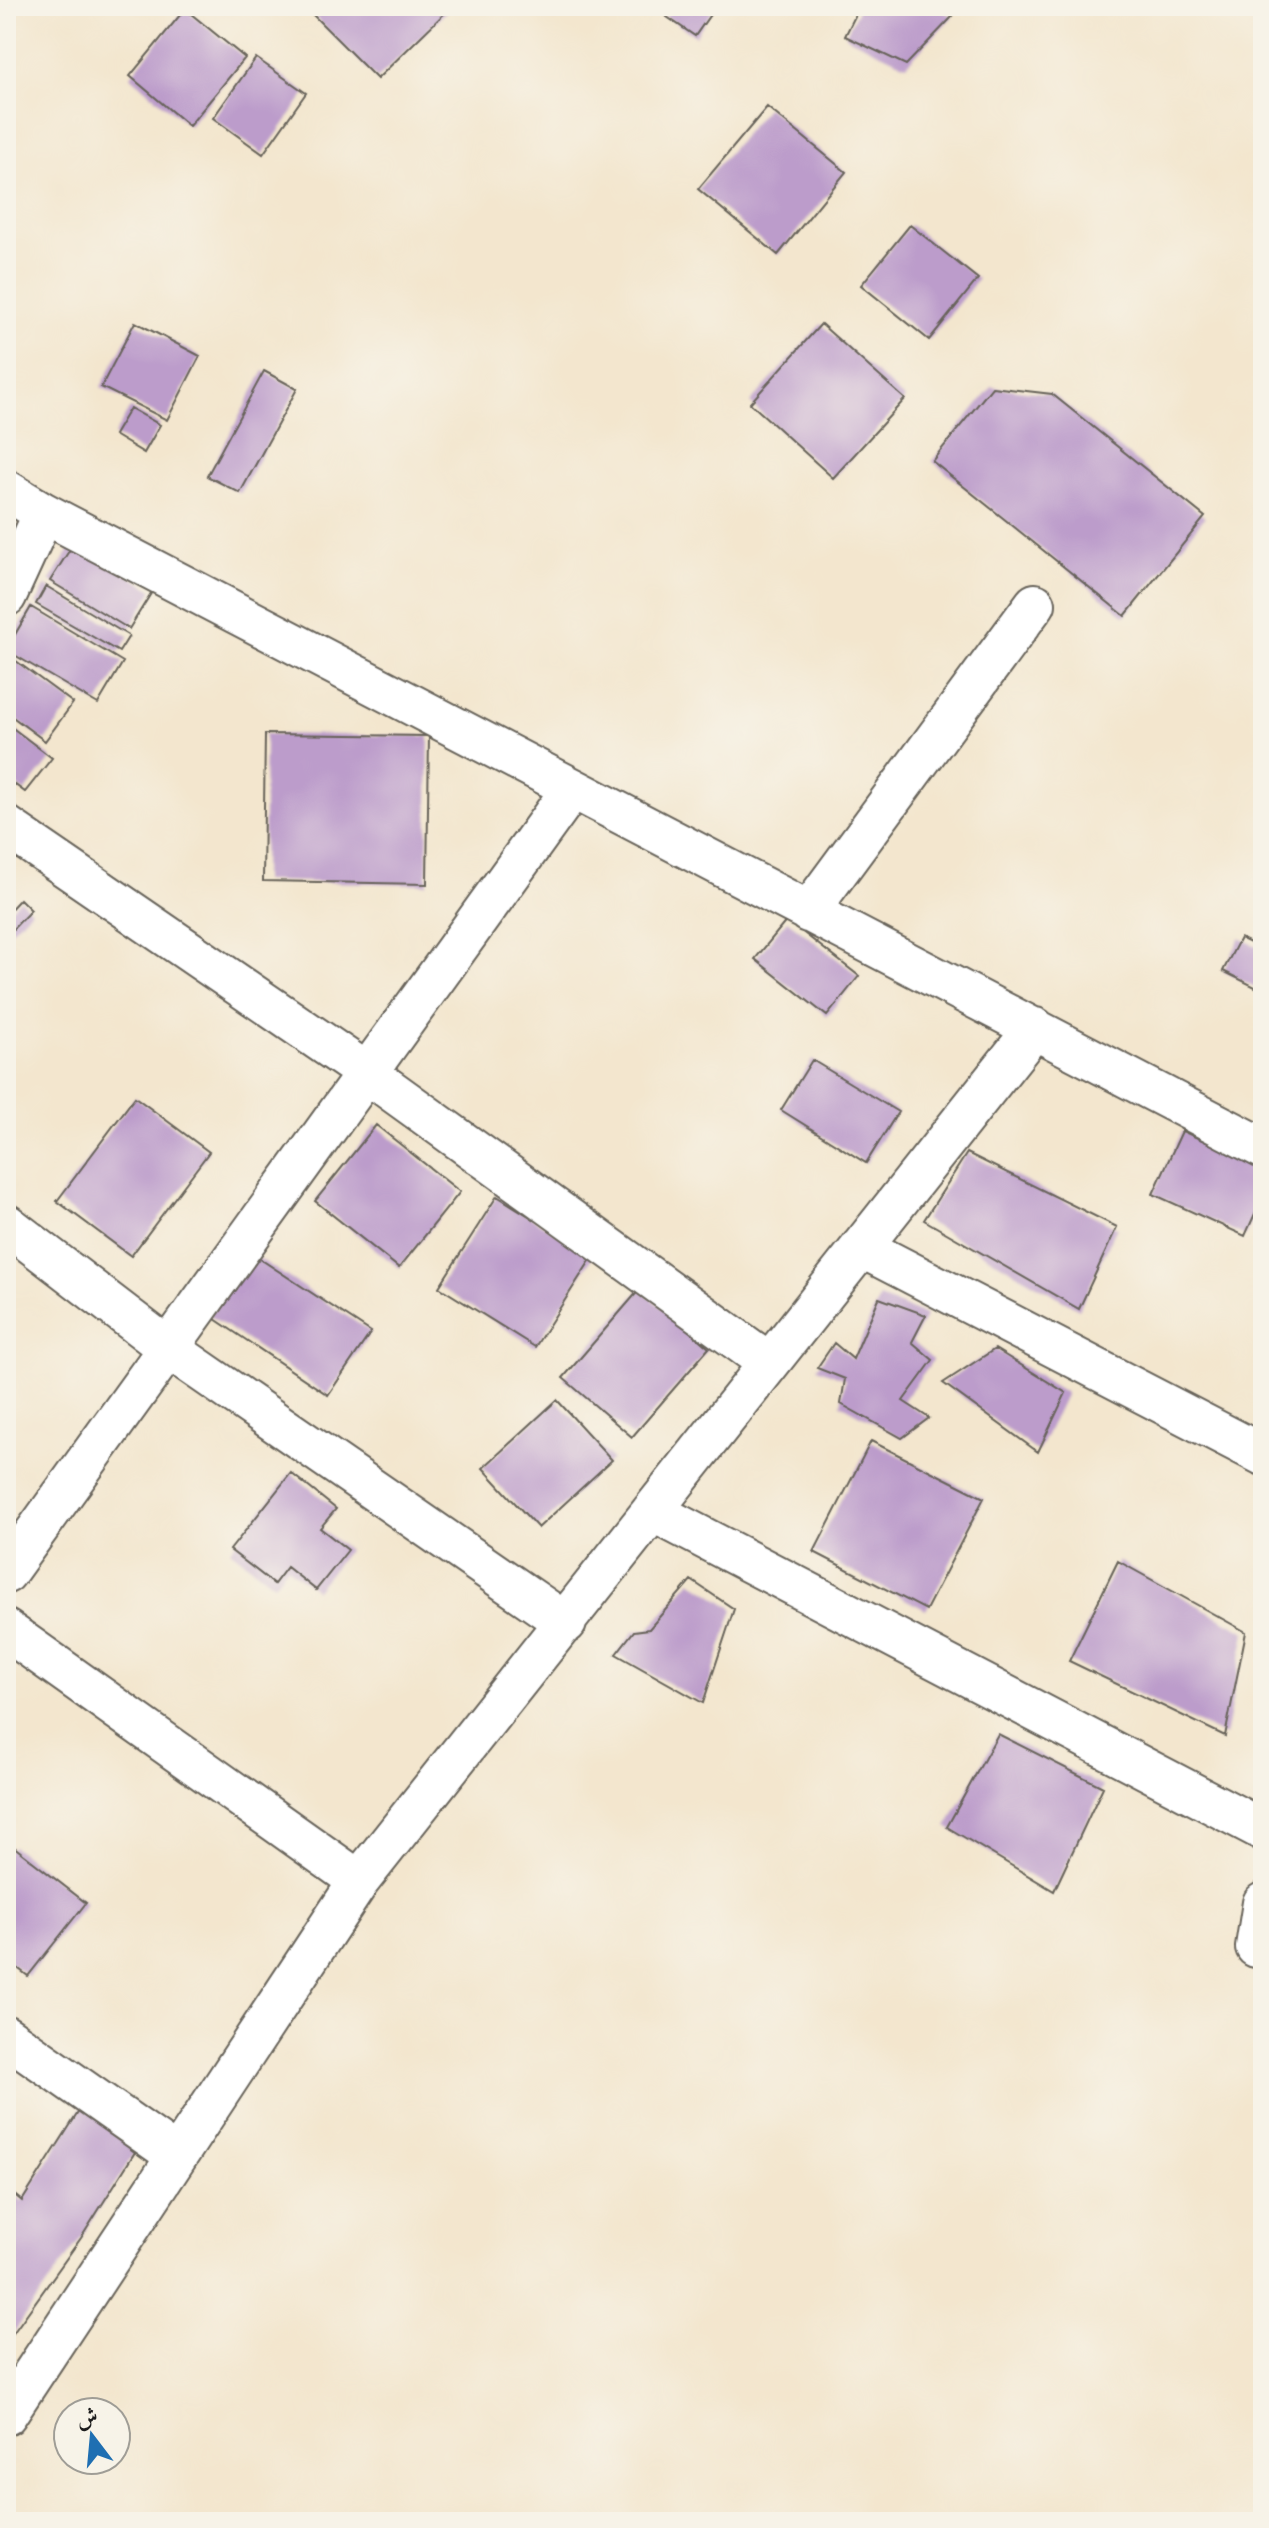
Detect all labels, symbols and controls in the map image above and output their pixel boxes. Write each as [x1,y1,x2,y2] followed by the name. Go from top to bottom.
[52,2396,132,2476] north arrow
[72,2401,102,2437] text: ش

